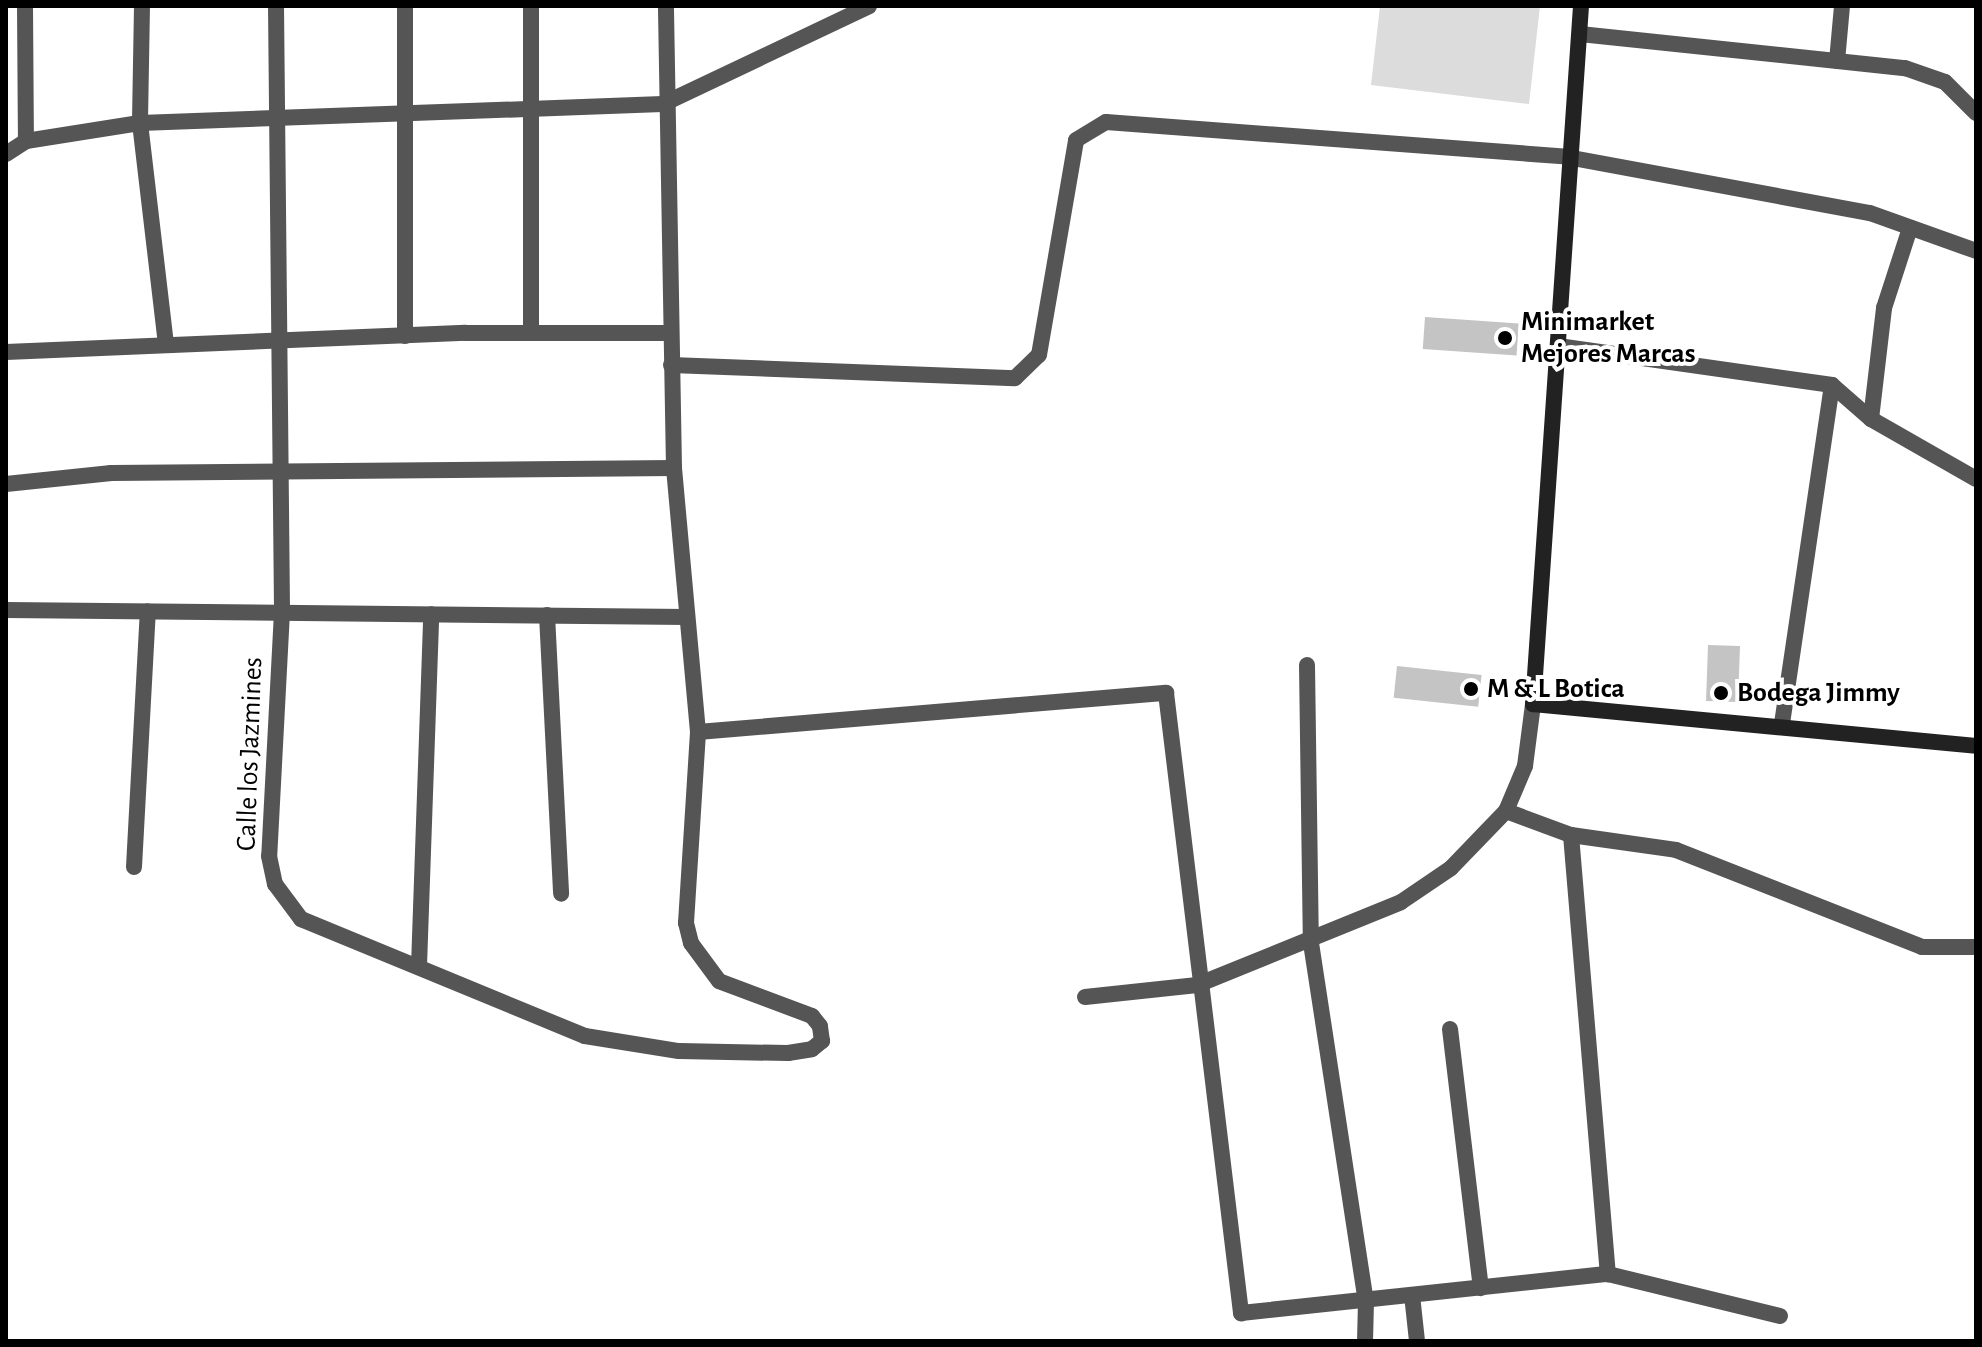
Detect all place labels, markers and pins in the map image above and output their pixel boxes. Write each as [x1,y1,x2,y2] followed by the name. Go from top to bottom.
[1521,305,1695,371] place label: Minimarket Mejores Marcas
[1496,329,1514,347] marker: Minimarket Mejores Marcas
[1487,672,1625,706] place label: M & L Botica
[1737,676,1900,710] place label: Bodega Jimmy
[1462,680,1480,698] marker: M & L Botica
[1712,684,1730,702] marker: Bodega Jimmy

